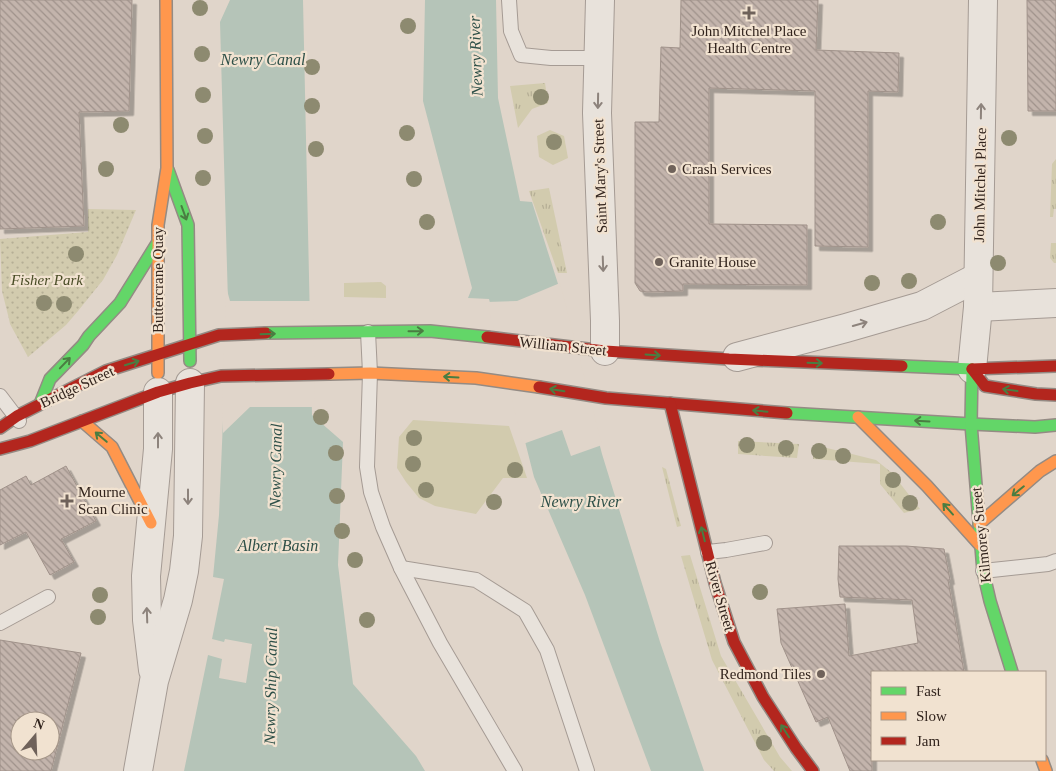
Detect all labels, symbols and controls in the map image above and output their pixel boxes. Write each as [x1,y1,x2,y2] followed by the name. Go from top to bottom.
[742,6,756,20] marker: John Mitchel Place Health Centre
[466,15,486,97] water label: Newry River
[692,23,807,56] place label: John Mitchel Place Health Centre
[220,51,306,69] water label: Newry Canal
[593,93,602,109] one-way arrow
[976,103,986,119] one-way arrow
[590,118,610,233] street label: Saint Mary's Street
[971,127,989,243] street label: John Mitchel Place
[682,161,772,177] place label: Crash Services
[666,163,678,175] marker: Crash Services
[180,205,189,221] one-way arrow
[150,226,166,333] street label: Buttercrane Quay
[669,254,756,270] place label: Granite House
[598,255,608,271] one-way arrow
[653,256,665,268] marker: Granite House
[10,272,83,288] park label: Fisher Park
[852,319,868,328] one-way arrow
[408,326,424,336] one-way arrow
[260,329,276,338] one-way arrow
[519,333,608,359] street label: William Street
[645,350,661,359] one-way arrow
[59,357,71,369] one-way arrow
[124,357,140,367] one-way arrow
[807,358,823,367] one-way arrow
[38,363,117,411] street label: Bridge Street
[443,373,459,382] one-way arrow
[550,385,566,395] one-way arrow
[1002,385,1018,395] one-way arrow
[752,406,768,415] one-way arrow
[914,417,930,426] one-way arrow
[266,423,286,510] water label: Newry Canal
[94,431,107,442] one-way arrow
[153,432,163,448] one-way arrow
[78,484,148,517] place label: Mourne Scan Clinic
[968,485,994,584] street label: Kilmorey Street
[1011,485,1024,496] one-way arrow
[183,488,193,505] one-way arrow
[540,493,622,511] water label: Newry River
[60,494,74,508] marker: Mourne Scan Clinic
[942,502,953,515] one-way arrow
[698,527,708,543] one-way arrow
[237,537,318,554] water label: Albert Basin
[702,559,738,634] street label: River Street
[142,607,151,623] one-way arrow
[261,627,281,746] water label: Newry Ship Canal
[720,666,811,682] place label: Redmond Tiles
[815,668,827,680] marker: Redmond Tiles
[871,671,1046,761] legend
[916,683,942,699] text: Fast
[916,708,947,724] text: Slow
[10,711,60,761] north arrow
[32,715,46,733] text: N
[780,725,790,739] one-way arrow
[916,733,940,749] text: Jam

